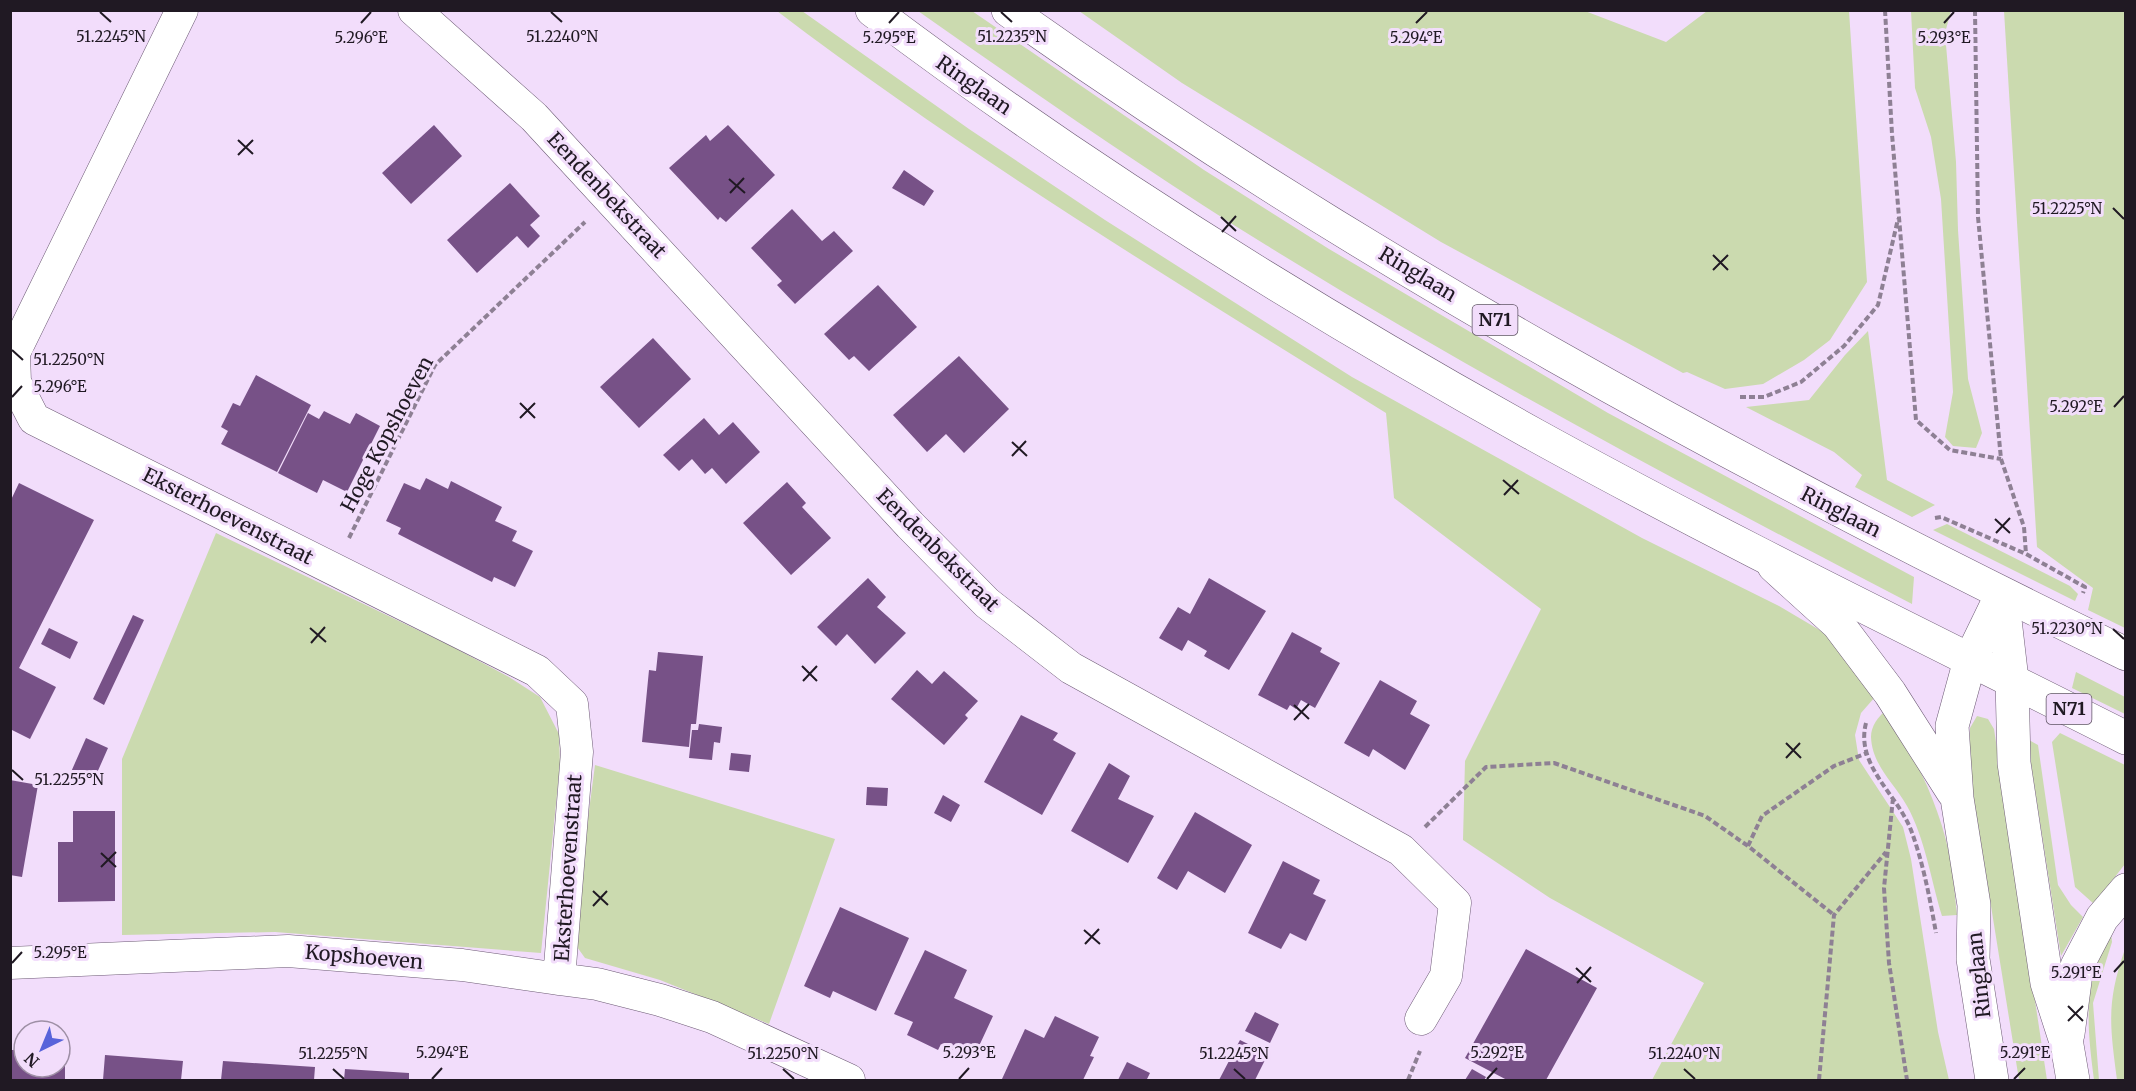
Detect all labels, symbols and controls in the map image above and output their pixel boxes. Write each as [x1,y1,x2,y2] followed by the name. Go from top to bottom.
[76,27,146,46] text: 51.2245°N
[526,27,598,46] text: 51.2240°N
[977,27,1047,46] text: 51.2235°N
[334,28,388,47] text: 5.296°E
[862,28,916,47] text: 5.295°E
[1390,28,1443,47] text: 5.294°E
[1918,28,1971,47] text: 5.293°E
[932,50,1017,120] street label: Ringlaan
[542,126,672,263] street label: Eendenbekstraat
[2032,199,2103,218] text: 51.2225°N
[1375,241,1462,307] street label: Ringlaan
[1472,305,1518,335] road number: N71
[33,350,105,369] text: 51.2250°N
[335,352,438,516] street label: Hoge Kopshoeven
[33,377,87,396] text: 5.296°E
[2049,397,2103,416] text: 5.292°E
[139,462,318,569] street label: Eksterhoevenstraat
[1797,481,1885,542] street label: Ringlaan
[872,483,1005,616] street label: Eendenbekstraat
[2031,619,2103,638] text: 51.2230°N
[2046,694,2092,724] road number: N71
[34,770,104,789] text: 51.2255°N
[548,773,587,963] street label: Eksterhoevenstraat
[1962,931,1995,1019] street label: Ringlaan
[304,939,424,974] street label: Kopshoeven
[33,943,87,962] text: 5.295°E
[2051,963,2102,982] text: 5.291°E
[12,1019,72,1079] north arrow
[416,1043,469,1062] text: 5.294°E
[943,1043,996,1062] text: 5.293°E
[1470,1043,1524,1062] text: 5.292°E
[2000,1043,2051,1062] text: 5.291°E
[298,1044,368,1063] text: 51.2255°N
[747,1044,819,1063] text: 51.2250°N
[1199,1044,1269,1063] text: 51.2245°N
[1648,1044,1720,1063] text: 51.2240°N
[20,1048,43,1072] text: N

